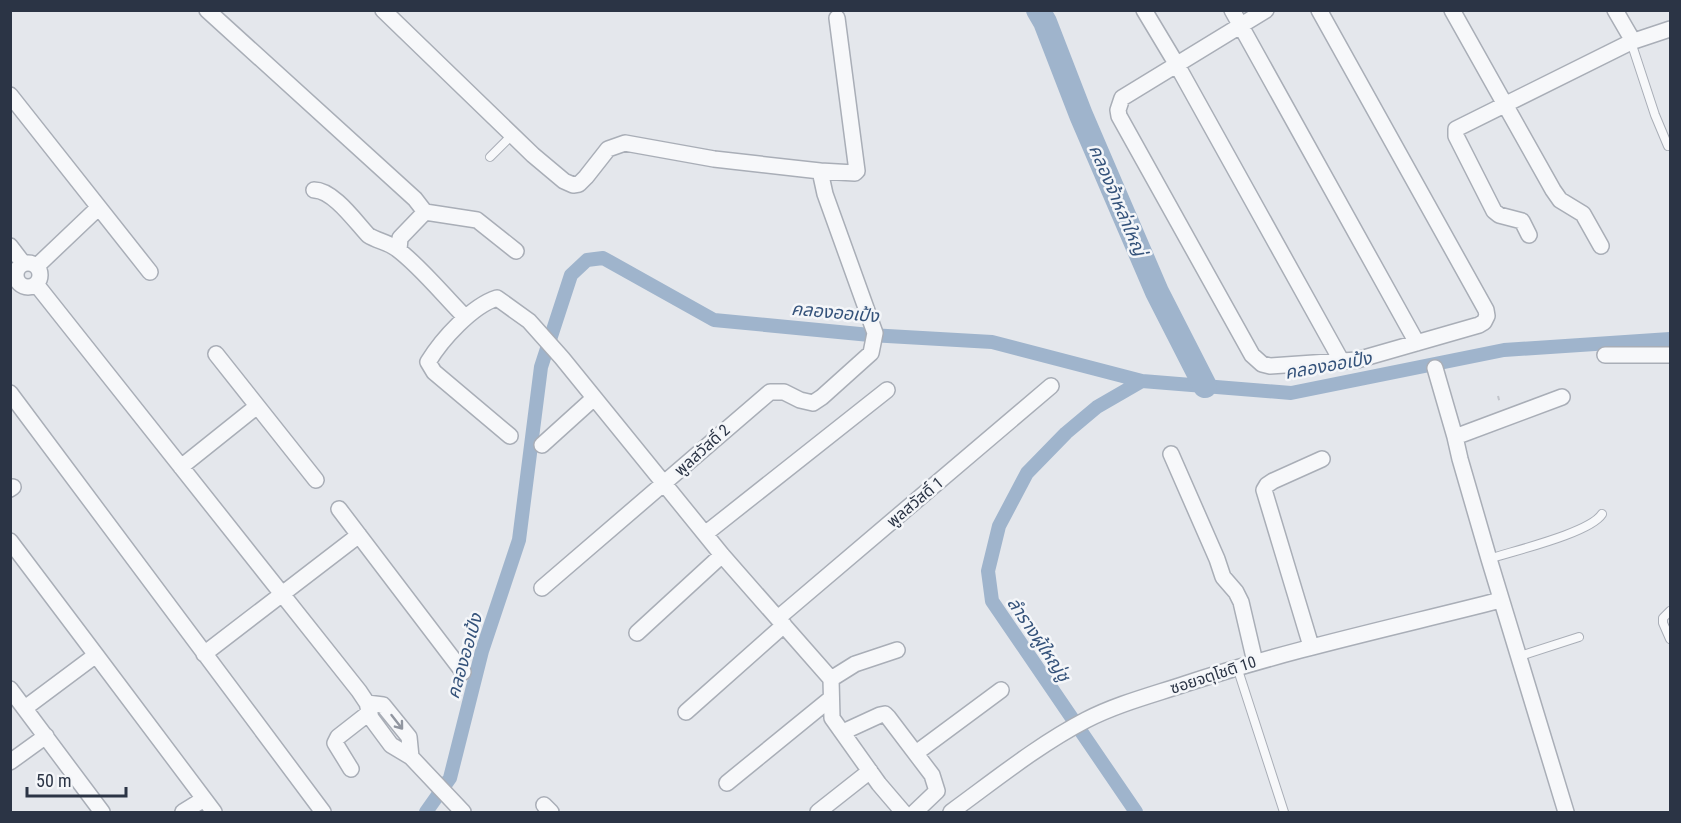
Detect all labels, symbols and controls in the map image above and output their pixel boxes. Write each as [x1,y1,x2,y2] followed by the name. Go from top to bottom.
[1085,141,1152,261] water label: คลองจ้าหล่าใหญ่
[790,298,881,326] water label: คลองออเป้ง
[1283,347,1374,383] water label: คลองออเป้ง
[670,420,734,480] street label: พูลสวัสดิ์ 2
[883,473,947,531] street label: พูลสวัสดิ์ 1
[1002,593,1076,687] water label: ลำรางผู้ใหญ่ชู
[442,610,487,701] water label: คลองออเป้ง
[1168,652,1258,698] street label: ซอยจตุโชติ 10
[391,714,404,730] one-way arrow
[27,760,126,798] scale bar
[36,770,71,791] text: 50 m

